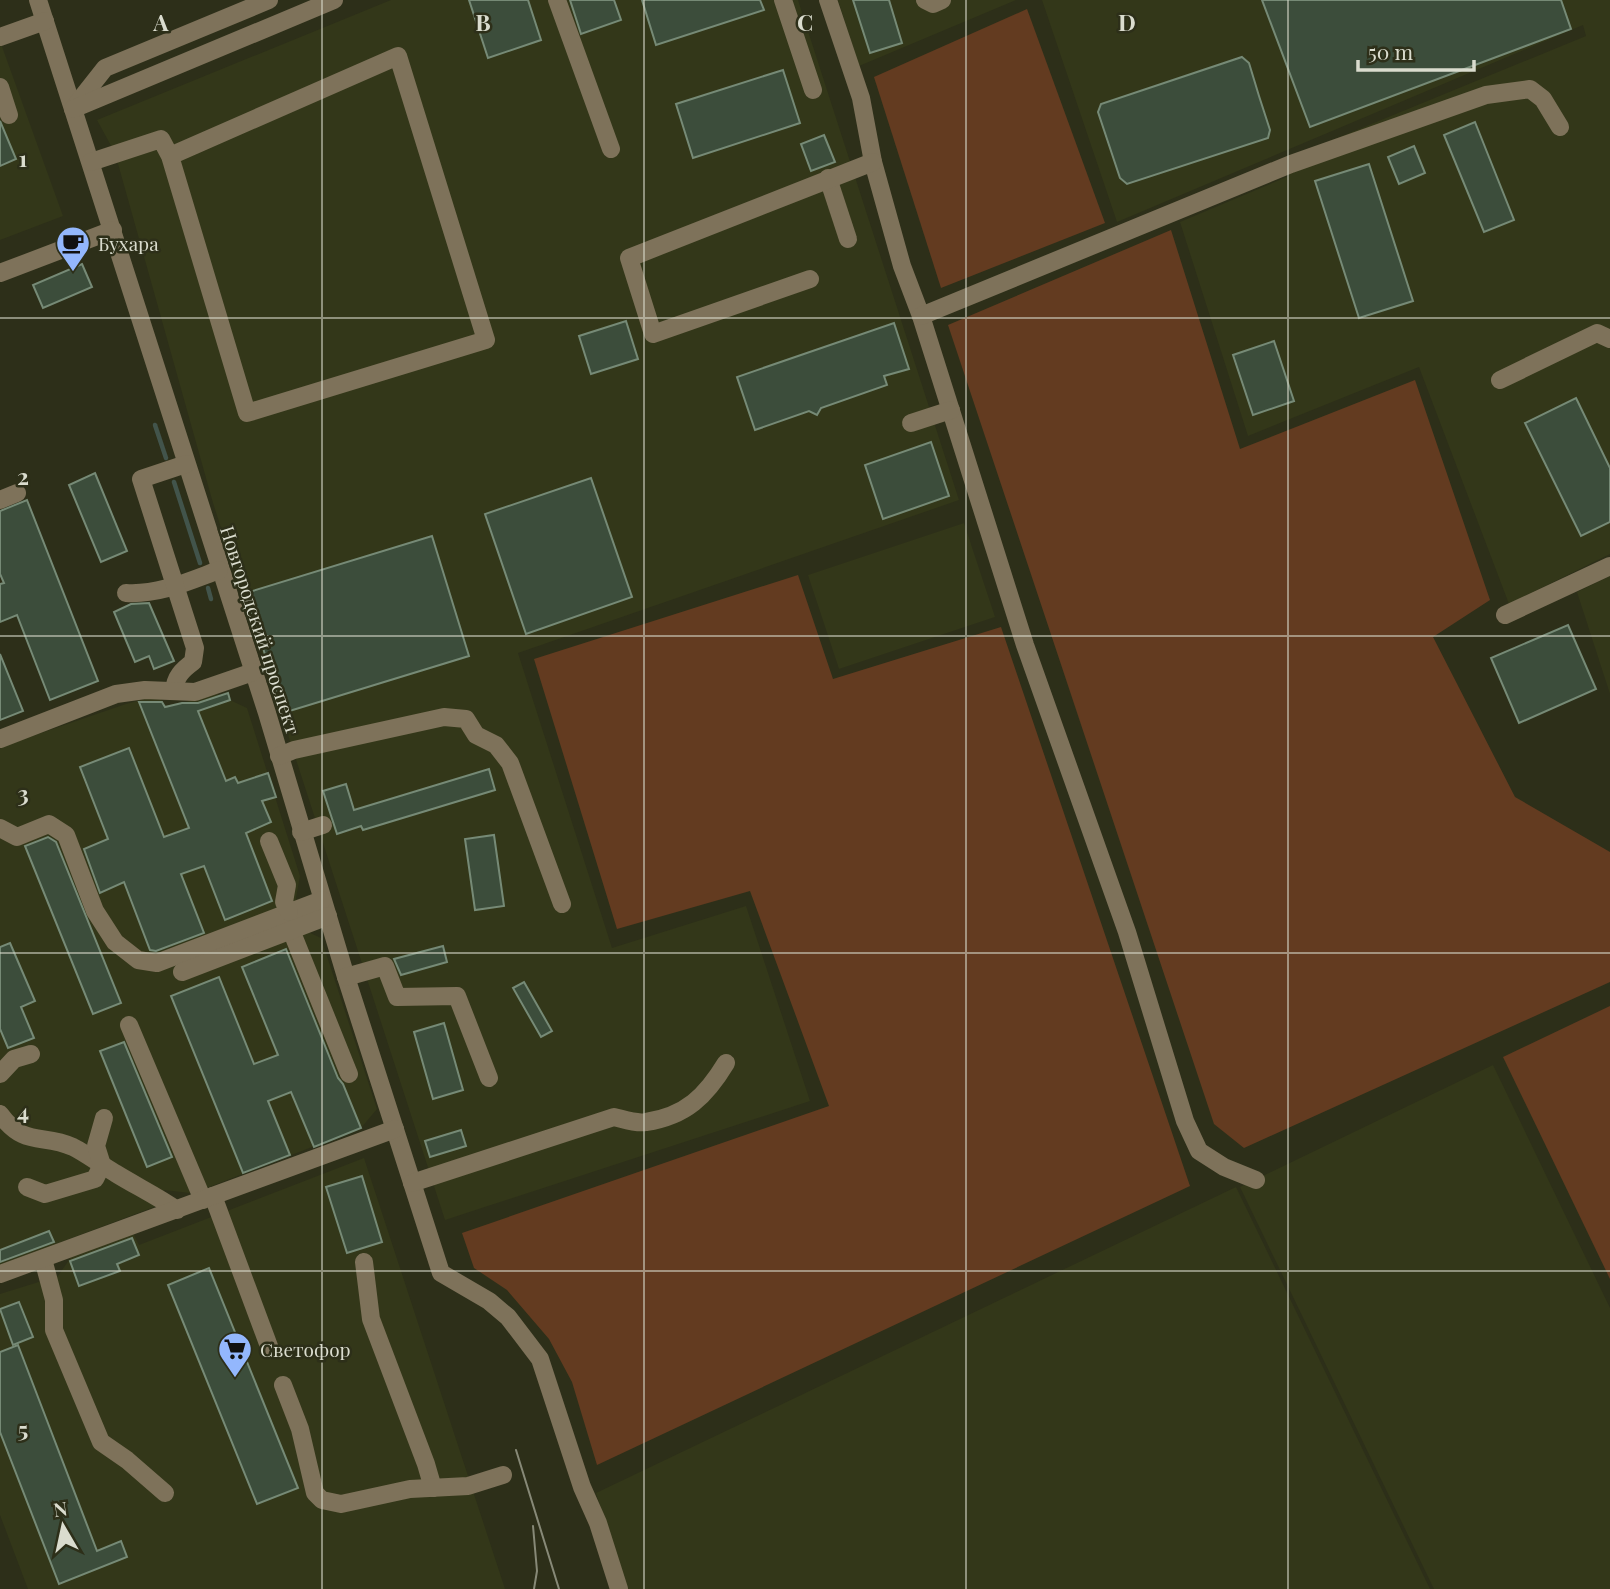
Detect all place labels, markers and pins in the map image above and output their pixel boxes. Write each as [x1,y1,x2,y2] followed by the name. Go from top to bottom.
[54,224,92,273] cafe icon: Бухара
[98,230,159,256] place label: Бухара
[216,1330,254,1379] supermarket icon: Светофор
[260,1336,351,1362] place label: Светофор

